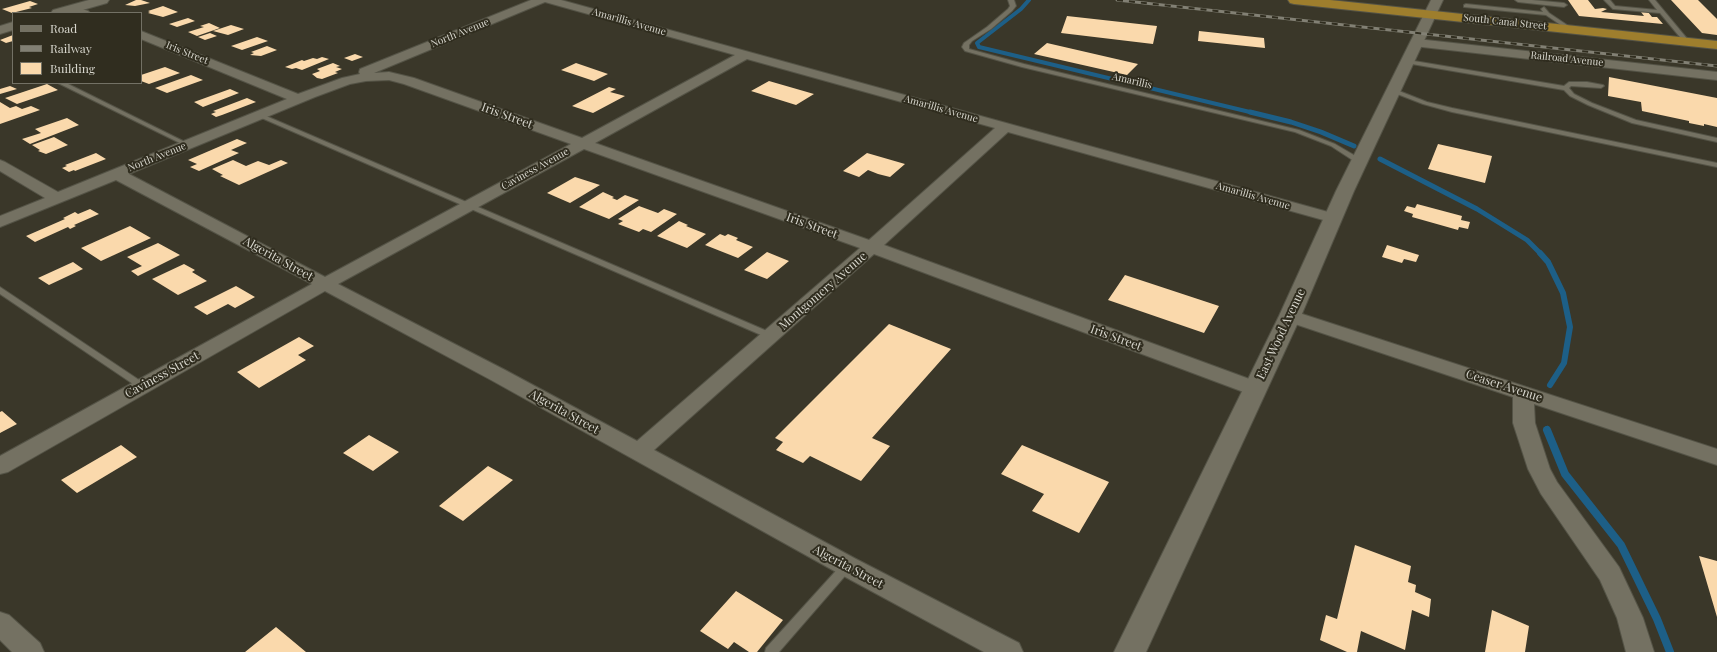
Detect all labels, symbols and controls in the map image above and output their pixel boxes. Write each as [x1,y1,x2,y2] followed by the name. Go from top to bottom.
[591,6,667,38] street label: Amarillis Avenue
[12,12,142,84] legend
[1463,12,1547,32] street label: South Canal Street
[429,16,491,50] street label: North Avenue
[50,20,77,36] text: Road
[164,39,210,67] street label: Iris Street
[50,40,92,56] text: Railway
[1530,49,1604,69] street label: Railroad Avenue
[50,60,95,76] text: Building
[1111,71,1153,91] street label: Amarillis
[903,93,979,125] street label: Amarillis Avenue
[479,100,535,132] street label: Iris Street
[126,140,188,174] street label: North Avenue
[499,146,571,192] street label: Caviness Avenue
[1215,180,1291,212] street label: Amarillis Avenue
[784,210,840,242] street label: Iris Street
[241,234,315,284] street label: Algerita Street
[776,249,870,333] street label: Montgomery Avenue
[1254,286,1308,382] street label: East Wood Avenue
[1088,322,1144,354] street label: Iris Street
[122,349,202,401] street label: Caviness Street
[1464,367,1544,405] street label: Ceaser Avenue
[527,387,601,437] street label: Algerita Street
[810,542,886,592] street label: Algerita Street

